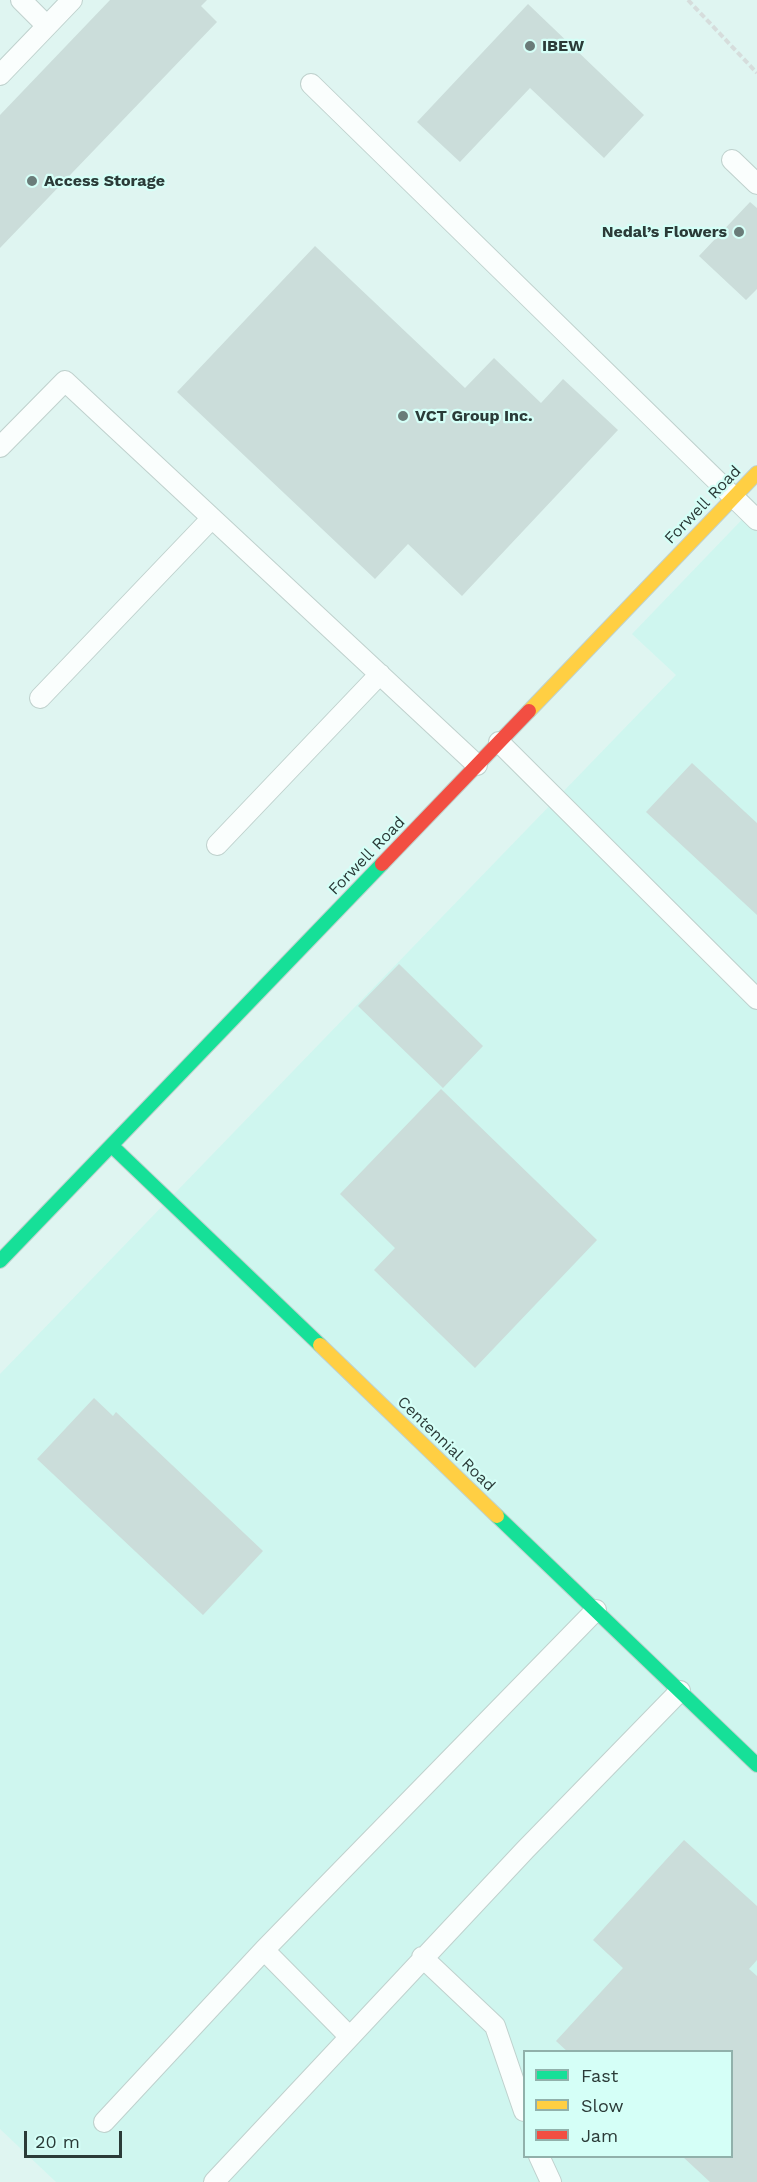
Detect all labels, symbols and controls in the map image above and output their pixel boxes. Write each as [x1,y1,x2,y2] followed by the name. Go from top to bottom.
[542,36,584,56] place label: IBEW
[523,39,537,53] marker: IBEW
[44,171,165,191] place label: Access Storage
[25,174,39,188] marker: Access Storage
[602,222,727,242] place label: Nedal’s Flowers
[732,225,746,239] marker: Nedal’s Flowers
[415,406,533,426] place label: VCT Group Inc.
[396,409,410,423] marker: VCT Group Inc.
[661,462,745,548] street label: Forwell Road
[325,813,409,899] street label: Forwell Road
[393,1392,499,1496] street label: Centennial Road
[523,2050,733,2158] legend
[581,2065,618,2086] text: Fast
[581,2095,624,2116] text: Slow
[27,2119,124,2157] scale bar
[581,2125,618,2146] text: Jam
[35,2131,80,2152] text: 20 m

